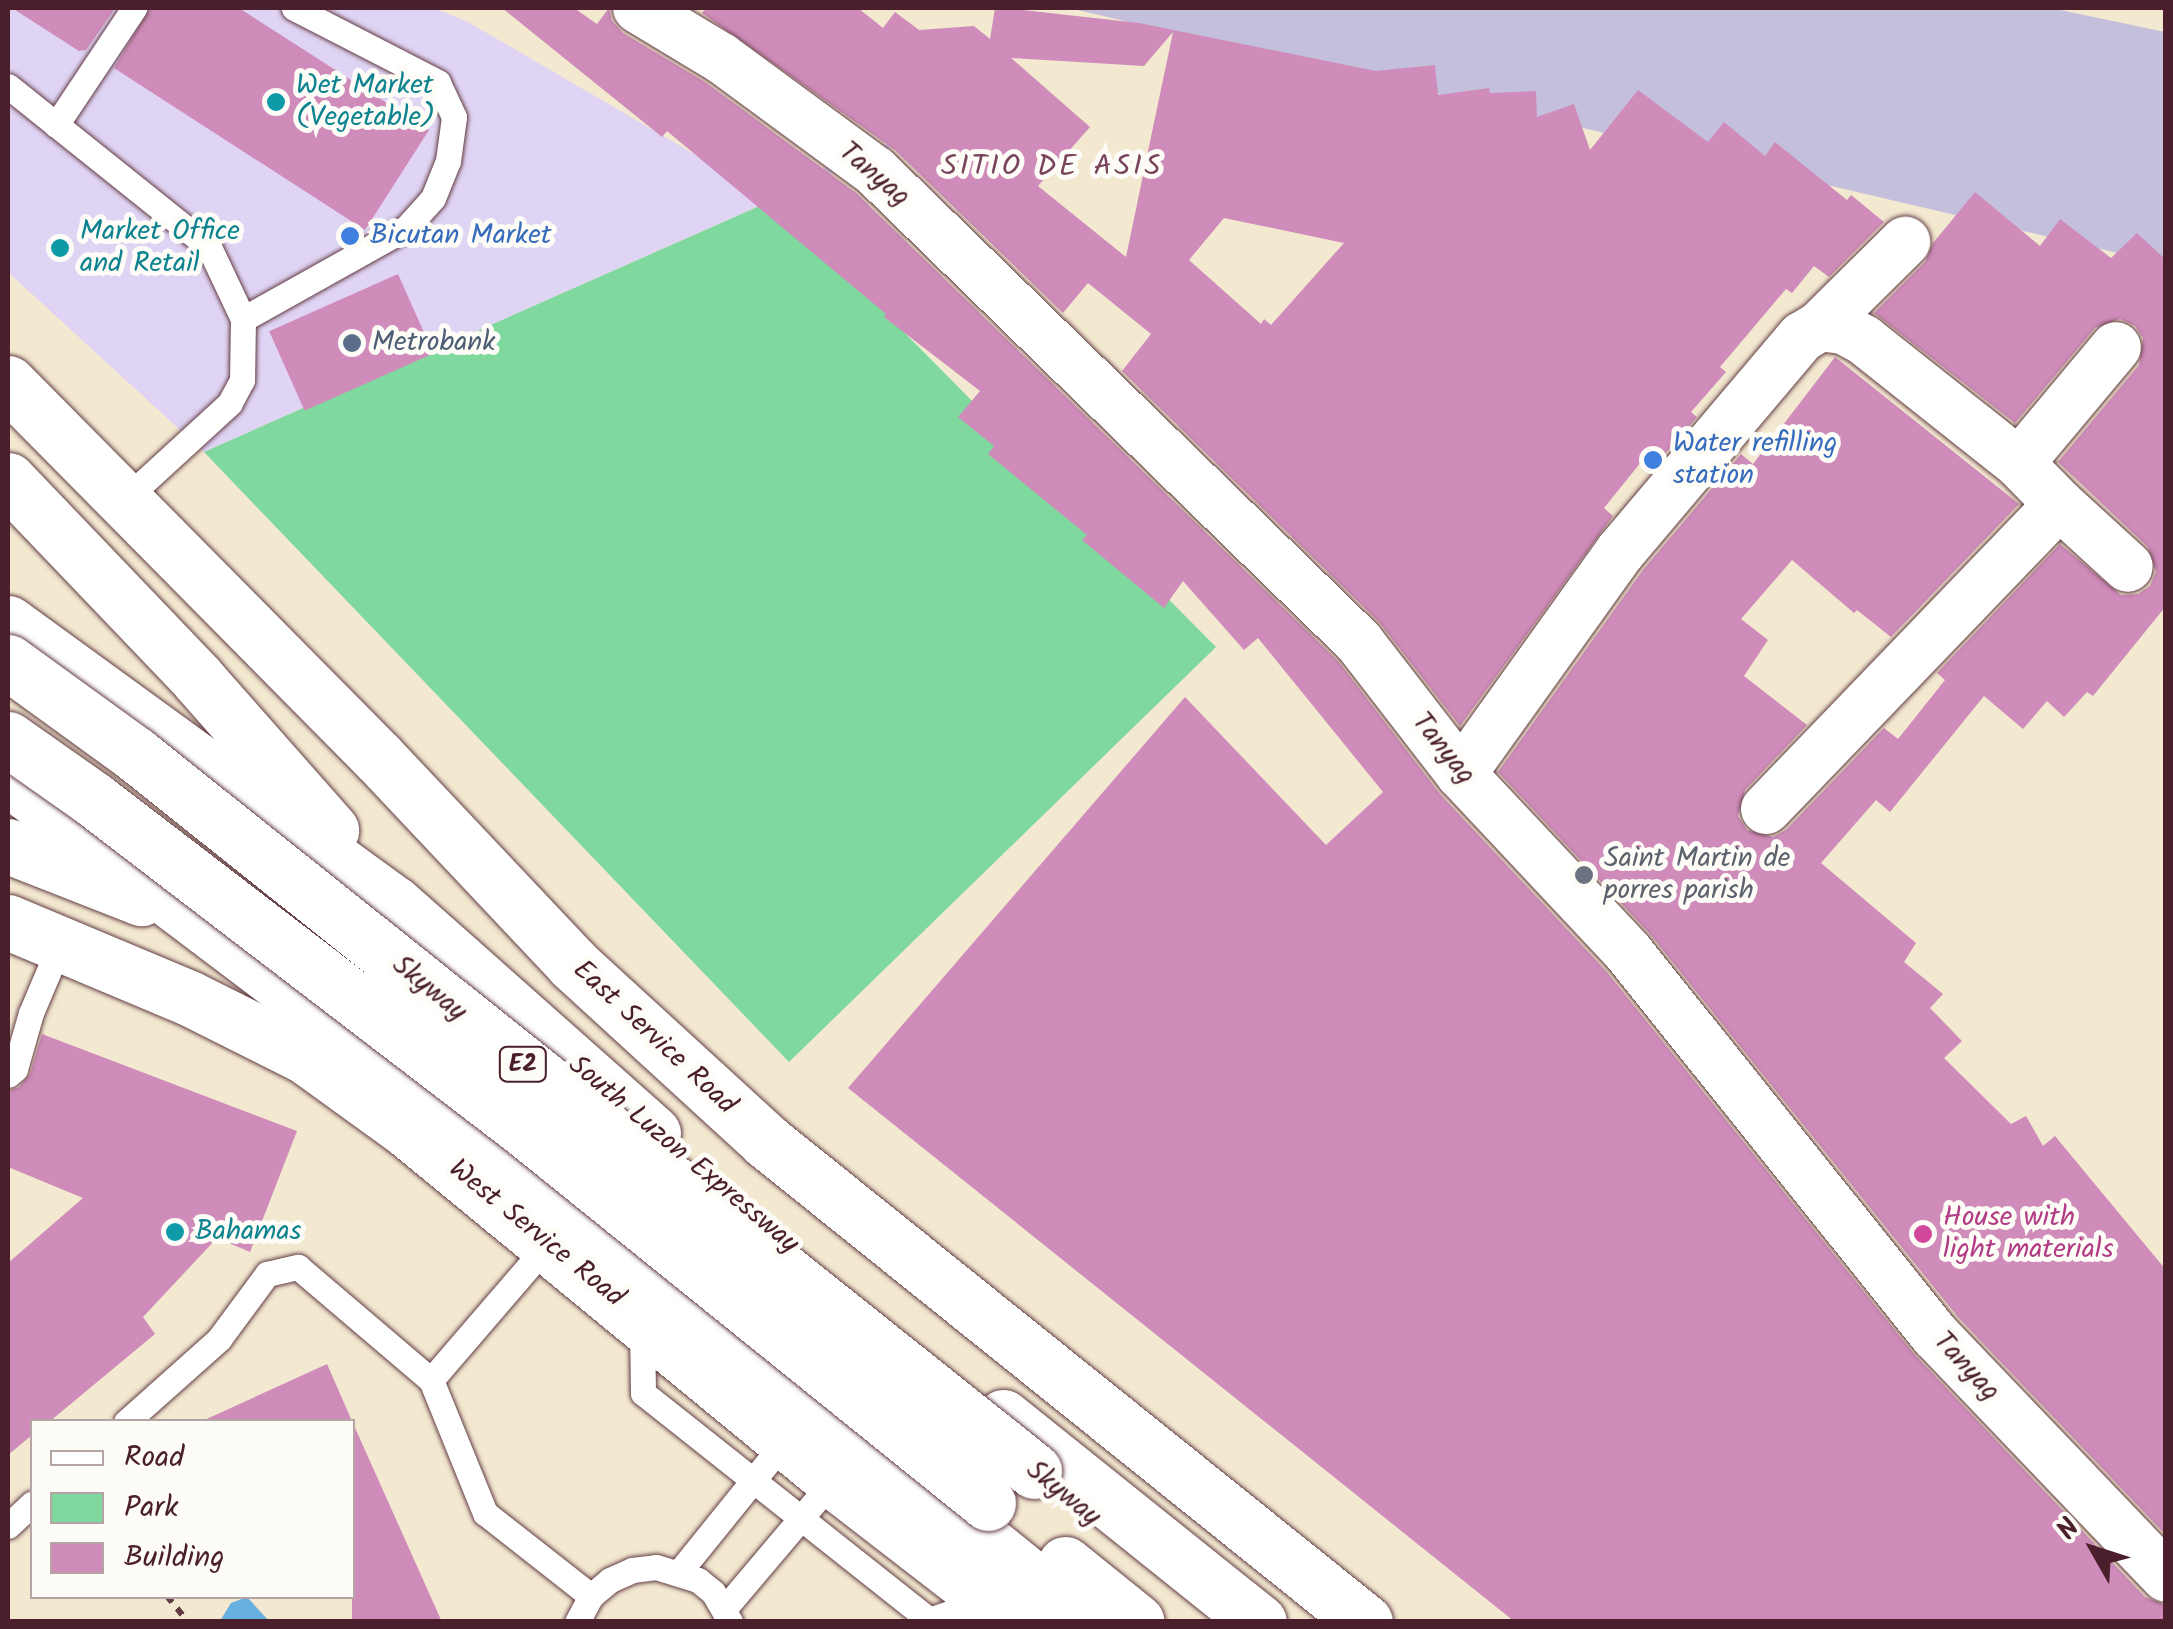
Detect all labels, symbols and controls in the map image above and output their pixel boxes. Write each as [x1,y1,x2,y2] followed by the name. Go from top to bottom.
[296,69,435,135] place label: Wet Market (Vegetable)
[265,91,287,113] marker: Wet Market (Vegetable)
[832,136,916,214] street label: Tanyag
[941,149,1163,185] district label: SITIO DE ASIS
[80,215,240,281] place label: Market Office and Retail
[370,219,552,253] place label: Bicutan Market
[339,225,361,247] marker: Bicutan Market
[49,237,71,259] marker: Market Office and Retail
[372,326,495,360] place label: Metrobank
[341,332,363,354] marker: Metrobank
[1673,427,1837,493] place label: Water refilling station
[1642,449,1664,471] marker: Water refilling station
[1404,706,1482,792] street label: Tanyag
[1604,842,1790,908] place label: Saint Martin de porres parish
[1573,864,1595,886] marker: Saint Martin de porres parish
[385,949,473,1029] street label: Skyway
[565,954,743,1122] street label: East Service Road
[498,1044,548,1084] road number: E2
[561,1049,805,1261] street label: South Luzon Expressway
[441,1153,631,1315] street label: West Service Road
[1943,1201,2114,1267] place label: House with light materials
[195,1215,301,1249] place label: Bahamas
[164,1221,186,1243] marker: Bahamas
[1912,1223,1934,1245] marker: House with light materials
[1926,1325,2006,1409] street label: Tanyag
[30,1419,355,1599] legend
[124,1434,184,1482] text: Road
[1019,1454,1107,1534] street label: Skyway
[124,1484,178,1532] text: Park
[2043,1499,2143,1599] north arrow
[2046,1509,2092,1551] text: N
[124,1534,224,1582] text: Building

